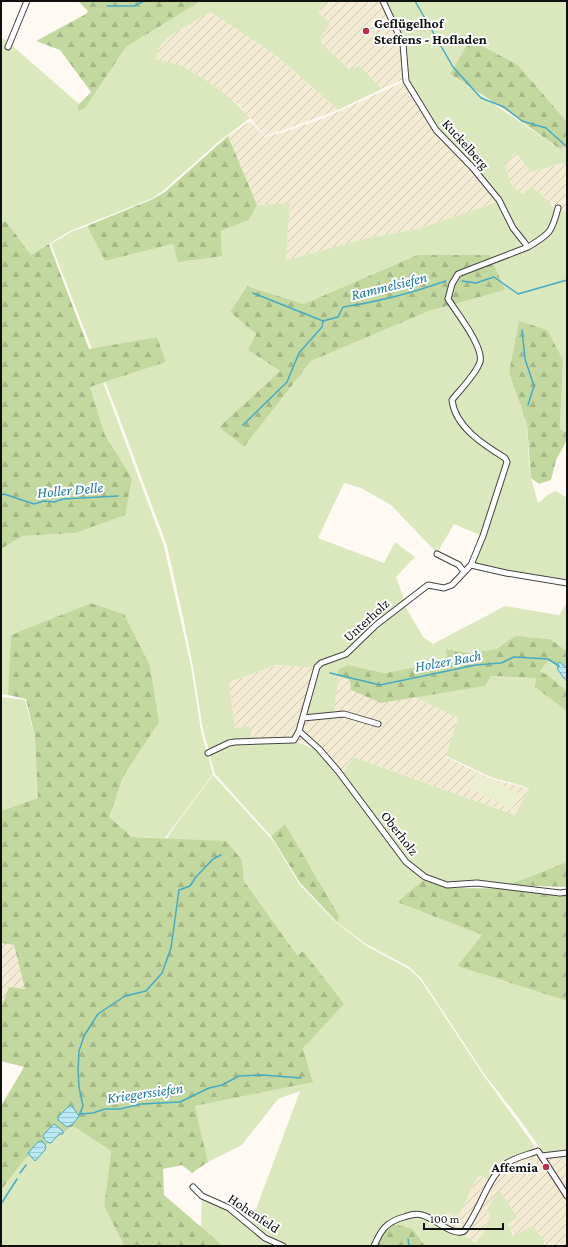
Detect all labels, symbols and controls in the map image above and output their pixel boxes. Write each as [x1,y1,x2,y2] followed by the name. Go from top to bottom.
[374,15,487,47] place label: Geflügelhof Steffens - Hofladen
[361,26,371,36] marker: Geflügelhof Steffens - Hofladen
[439,116,493,173] street label: Kuckelberg
[349,269,429,304] water label: Rammelsiefen
[36,479,104,501] water label: Holler Delle
[340,595,392,645] street label: Unterholz
[414,647,482,675] water label: Holzer Bach
[378,808,422,858] street label: Oberholz
[106,1080,185,1107] water label: Kriegerssiefen
[491,1159,538,1175] place label: Affemia
[541,1162,551,1172] marker: Affemia
[225,1190,283,1236] street label: Hohenfeld
[424,1205,503,1231] scale bar
[430,1212,460,1226] text: 100 m

